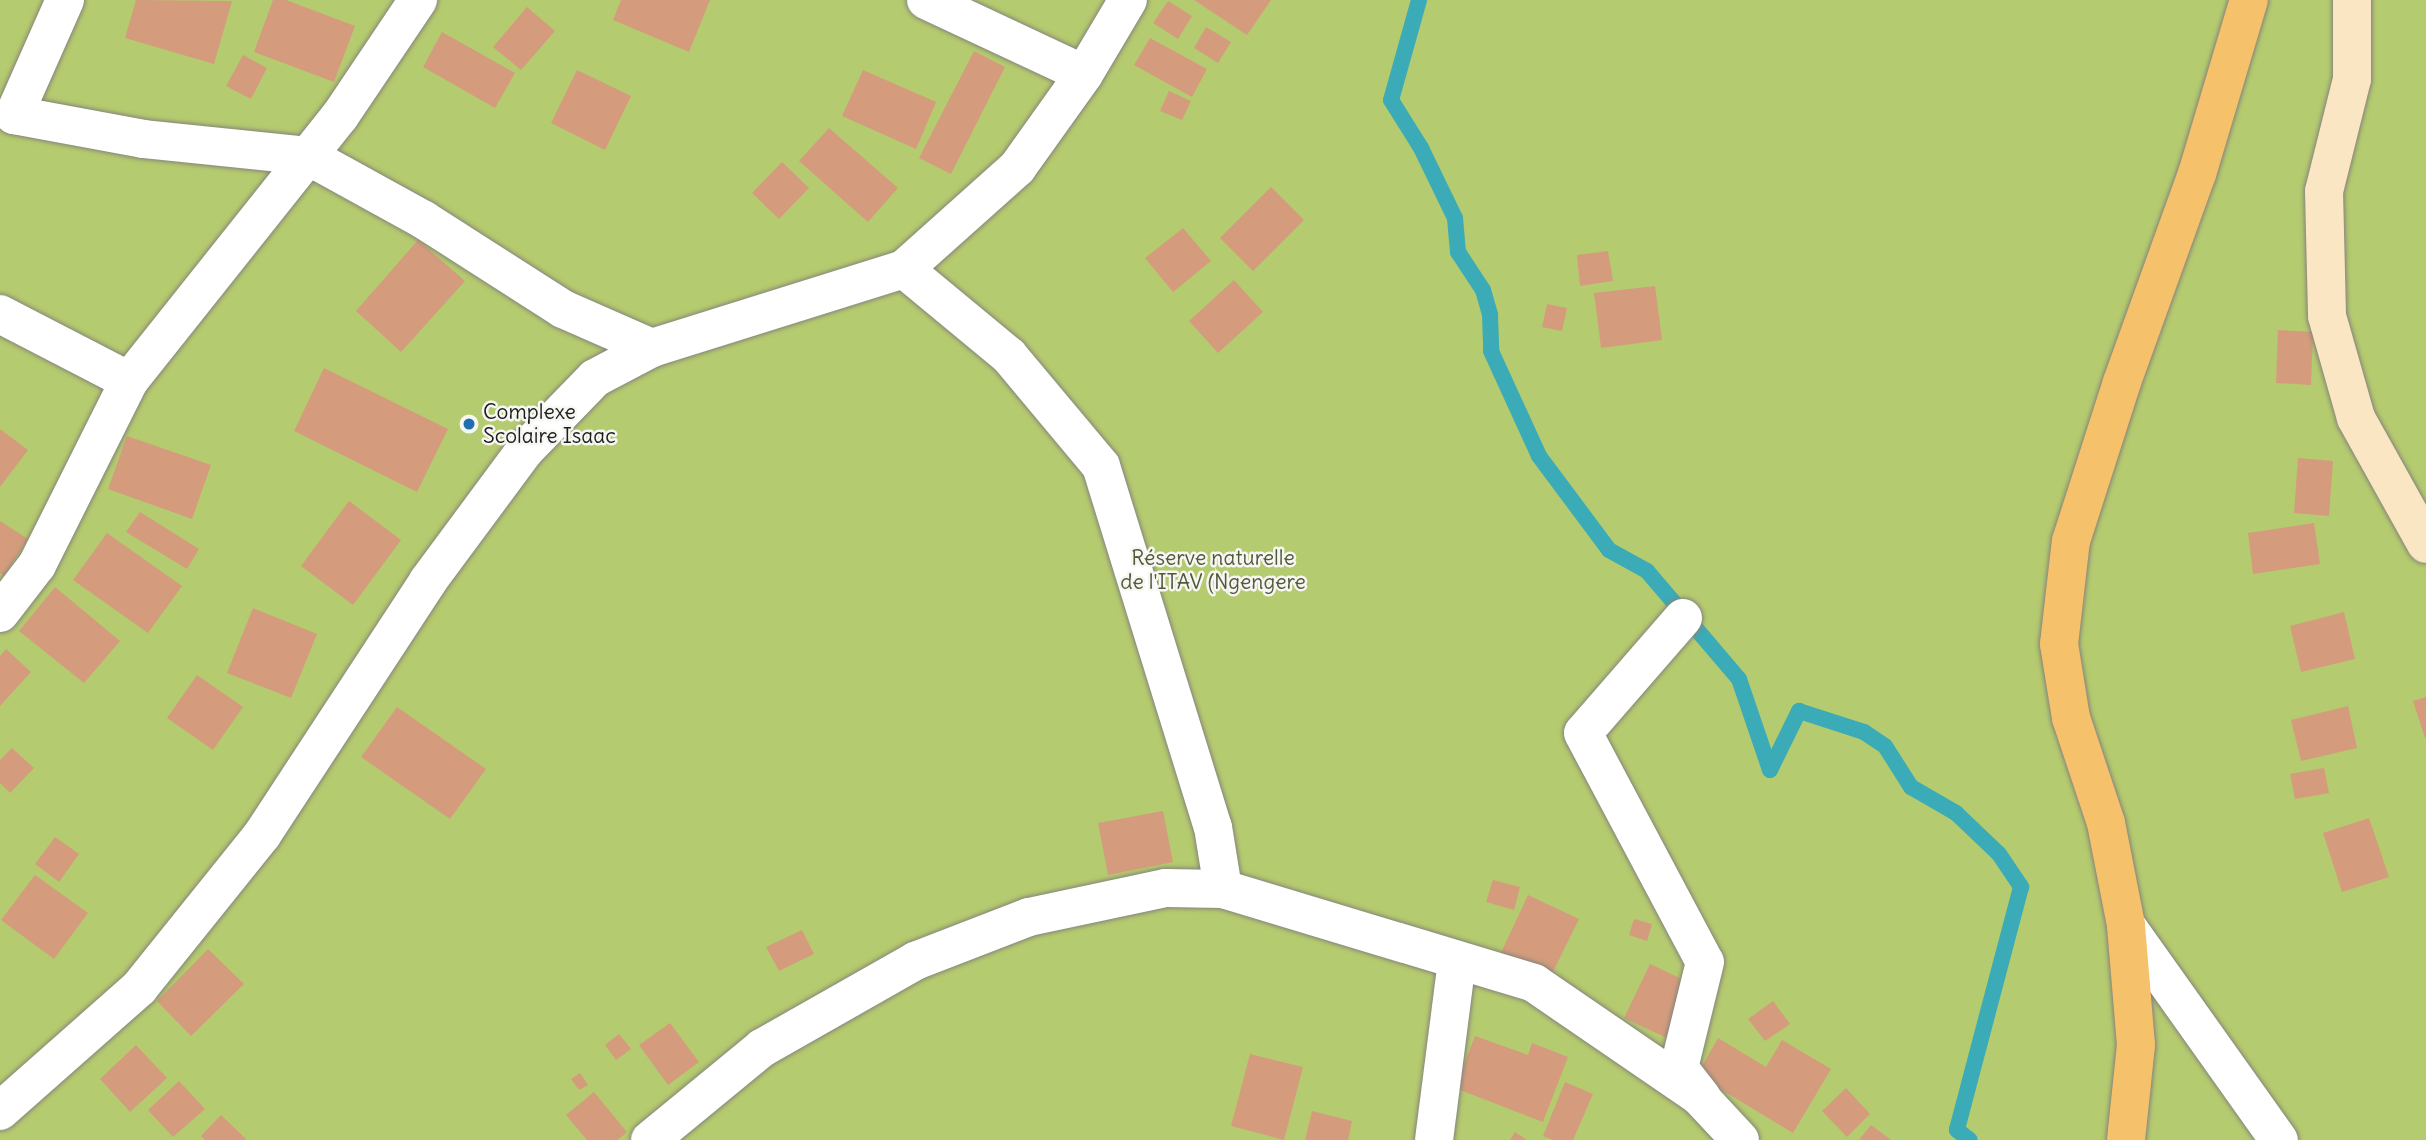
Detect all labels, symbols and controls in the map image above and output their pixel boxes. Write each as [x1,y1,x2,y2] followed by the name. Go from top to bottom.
[483,399,616,449] place label: Complexe Scolaire Isaac
[461,416,477,432] marker: Complexe Scolaire Isaac
[1120,545,1306,595] park label: Réserve naturelle de l'ITAV (Ngengere

